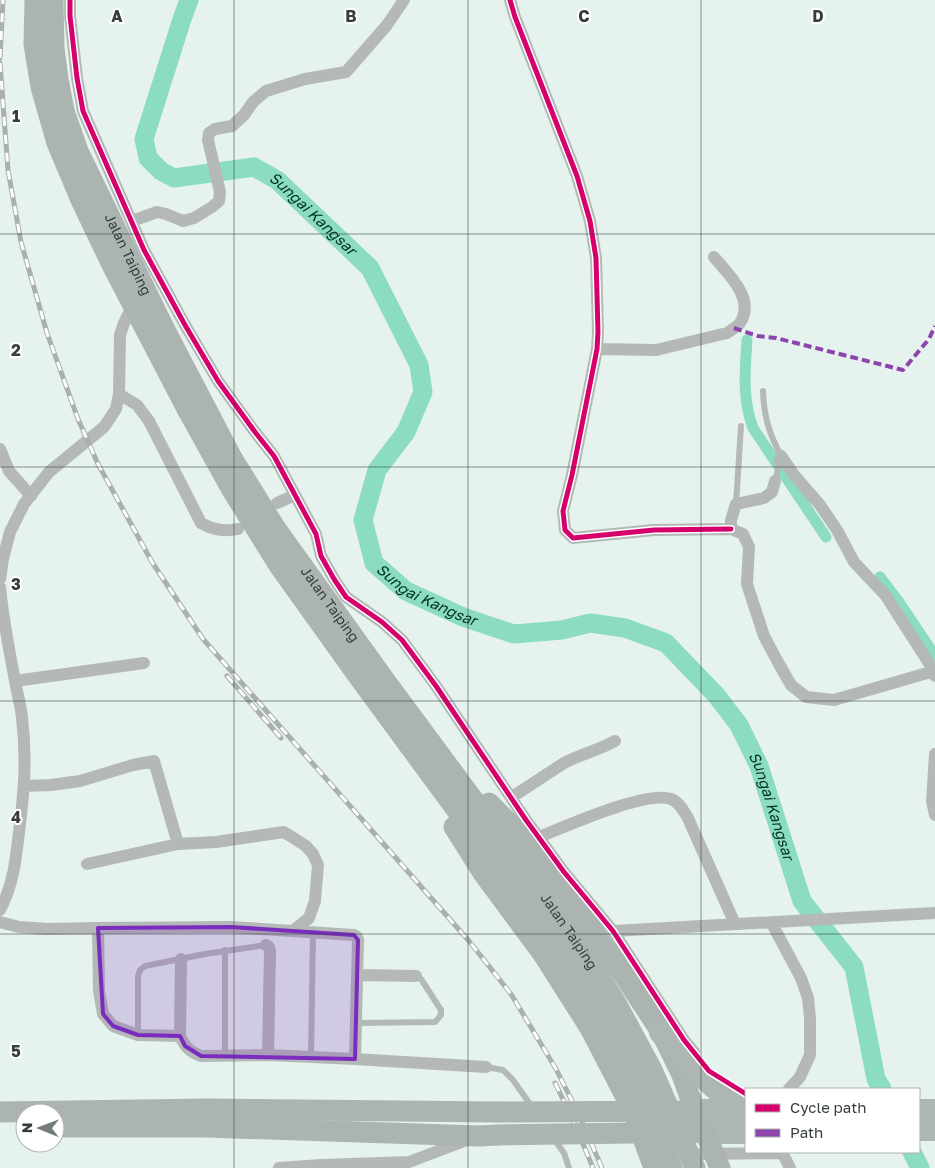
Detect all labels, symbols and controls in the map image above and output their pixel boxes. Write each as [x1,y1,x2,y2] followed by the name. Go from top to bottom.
[111,6,123,26] text: A
[345,6,357,26] text: B
[578,6,590,26] text: C
[812,6,824,26] text: D
[12,106,20,126] text: 1
[267,168,362,260] water label: Sungai Kangsar
[102,210,156,298] street label: Jalan Taiping
[11,340,21,360] text: 2
[373,560,481,630] water label: Sungai Kangsar
[298,563,363,645] street label: Jalan Taiping
[11,574,21,594] text: 3
[745,749,799,864] water label: Sungai Kangsar
[11,807,21,827] text: 4
[537,889,602,972] street label: Jalan Taiping
[11,1041,21,1061] text: 5
[745,1088,920,1153] legend
[790,1098,866,1116] text: Cycle path
[15,1103,65,1153] north arrow
[18,1122,35,1133] text: N
[790,1123,823,1141] text: Path

